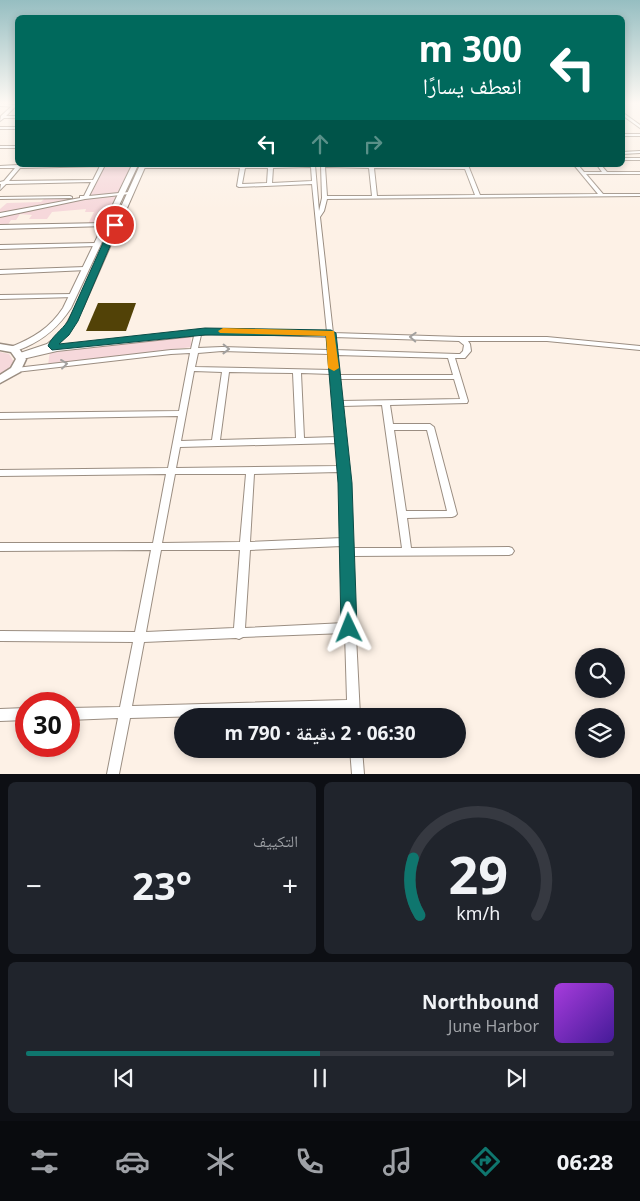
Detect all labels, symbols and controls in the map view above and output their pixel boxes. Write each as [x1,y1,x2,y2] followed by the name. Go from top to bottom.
[419,25,522,72] text: 300 m
[540,35,605,100] icon: left
[423,70,522,100] text: انعطف يسارًا
[253,130,281,158] icon: left
[306,130,334,158] icon: ahead
[359,130,387,158] icon: right
[94,204,136,246] pin
[101,211,129,239] icon: arrive
[408,331,416,342] one-way arrow
[222,344,230,354] one-way arrow
[60,359,68,370] one-way arrow
[322,601,374,653] position arrow
[575,648,625,758] map controls
[575,648,625,698] button: search
[15,692,80,757] speed limit sign: 30
[575,708,625,758] button: layers
[224,720,416,746] text: 06:30 · 2 دقيقة · 790 m
[253,830,298,852] text: التكييف
[448,838,508,909] text: 29
[132,859,192,911] text: 23°
[26,866,42,904] text: −
[282,866,298,904] text: +
[456,901,500,925] text: km/h
[422,989,539,1015] text: Northbound
[448,1015,539,1037] text: June Harbor
[110,1064,138,1092] icon: previous
[306,1064,334,1092] icon: pause
[502,1064,530,1092] icon: next
[27,1144,62,1179] icon: filters
[115,1144,150,1179] icon: car
[203,1144,238,1179] icon: climate
[292,1144,327,1179] icon: phone
[380,1144,415,1179] icon: music
[468,1144,503,1179] icon: directions
[557,1146,613,1176] text: 06:28

